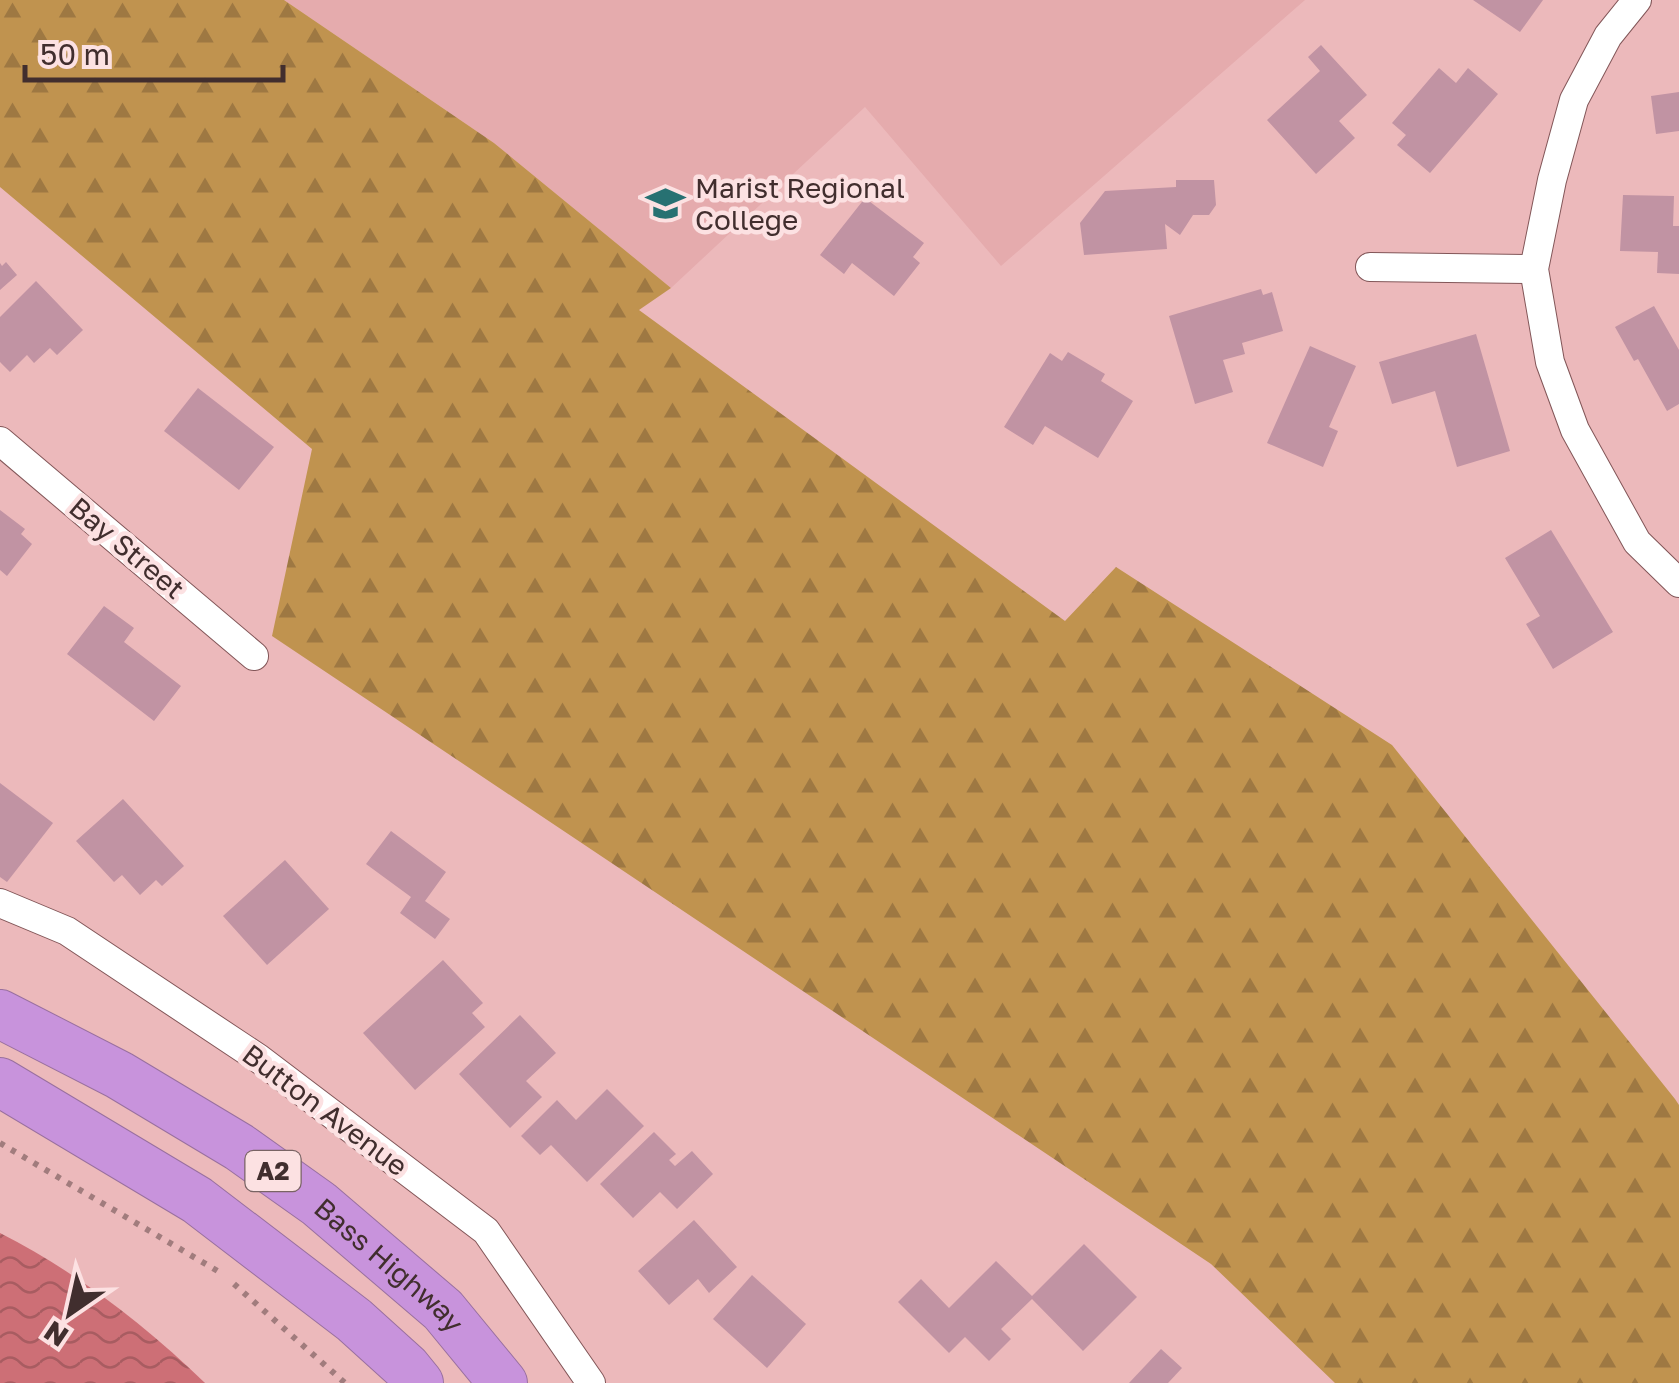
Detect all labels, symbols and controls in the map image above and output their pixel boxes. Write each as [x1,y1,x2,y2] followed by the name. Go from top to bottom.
[25,20,282,82] scale bar
[40,36,110,72] text: 50 m
[695,171,905,236] place label: Marist Regional College
[644,183,686,225] school or university icon: Marist Regional College
[63,490,191,605] street label: Bay Street
[236,1037,414,1182] street label: Button Avenue
[246,1151,300,1191] road number: A2
[308,1191,471,1339] street label: Bass Highway
[20,1263,120,1363] north arrow
[38,1315,74,1354] text: N

